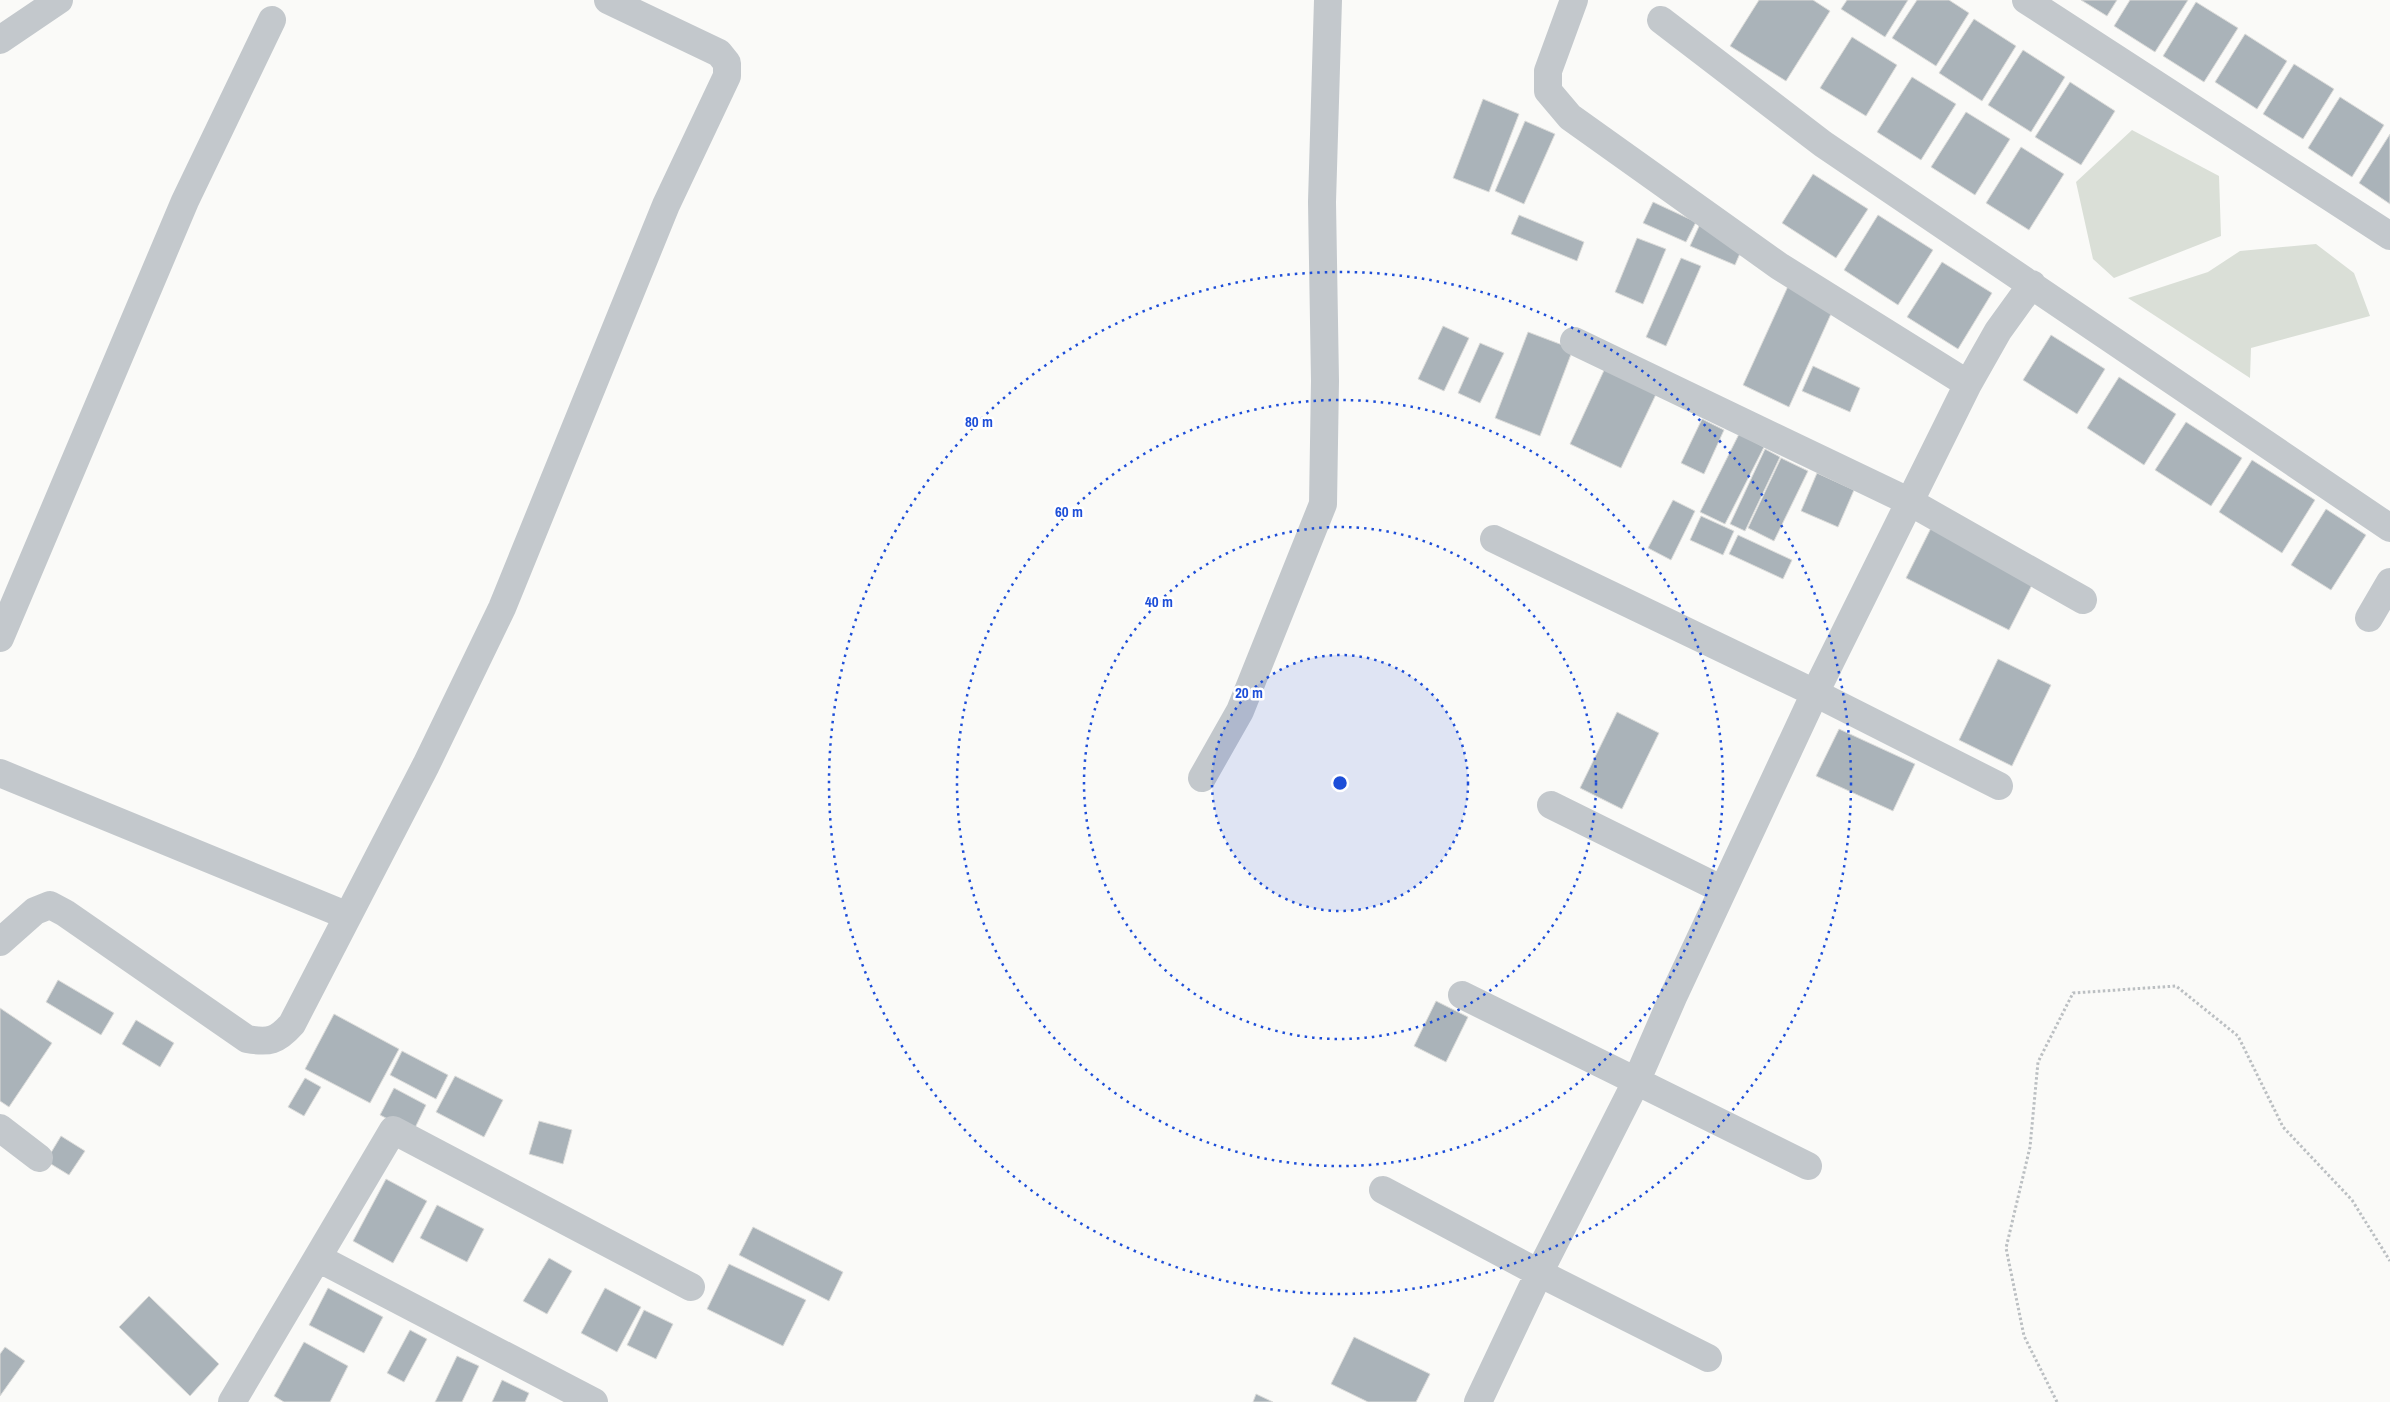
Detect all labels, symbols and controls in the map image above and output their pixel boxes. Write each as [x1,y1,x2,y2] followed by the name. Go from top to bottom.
[965,411,993,432] text: 80 m
[1055,501,1083,522] text: 60 m
[1145,591,1173,612] text: 40 m
[1235,682,1263,703] text: 20 m
[1331,774,1349,792] centre of rings

